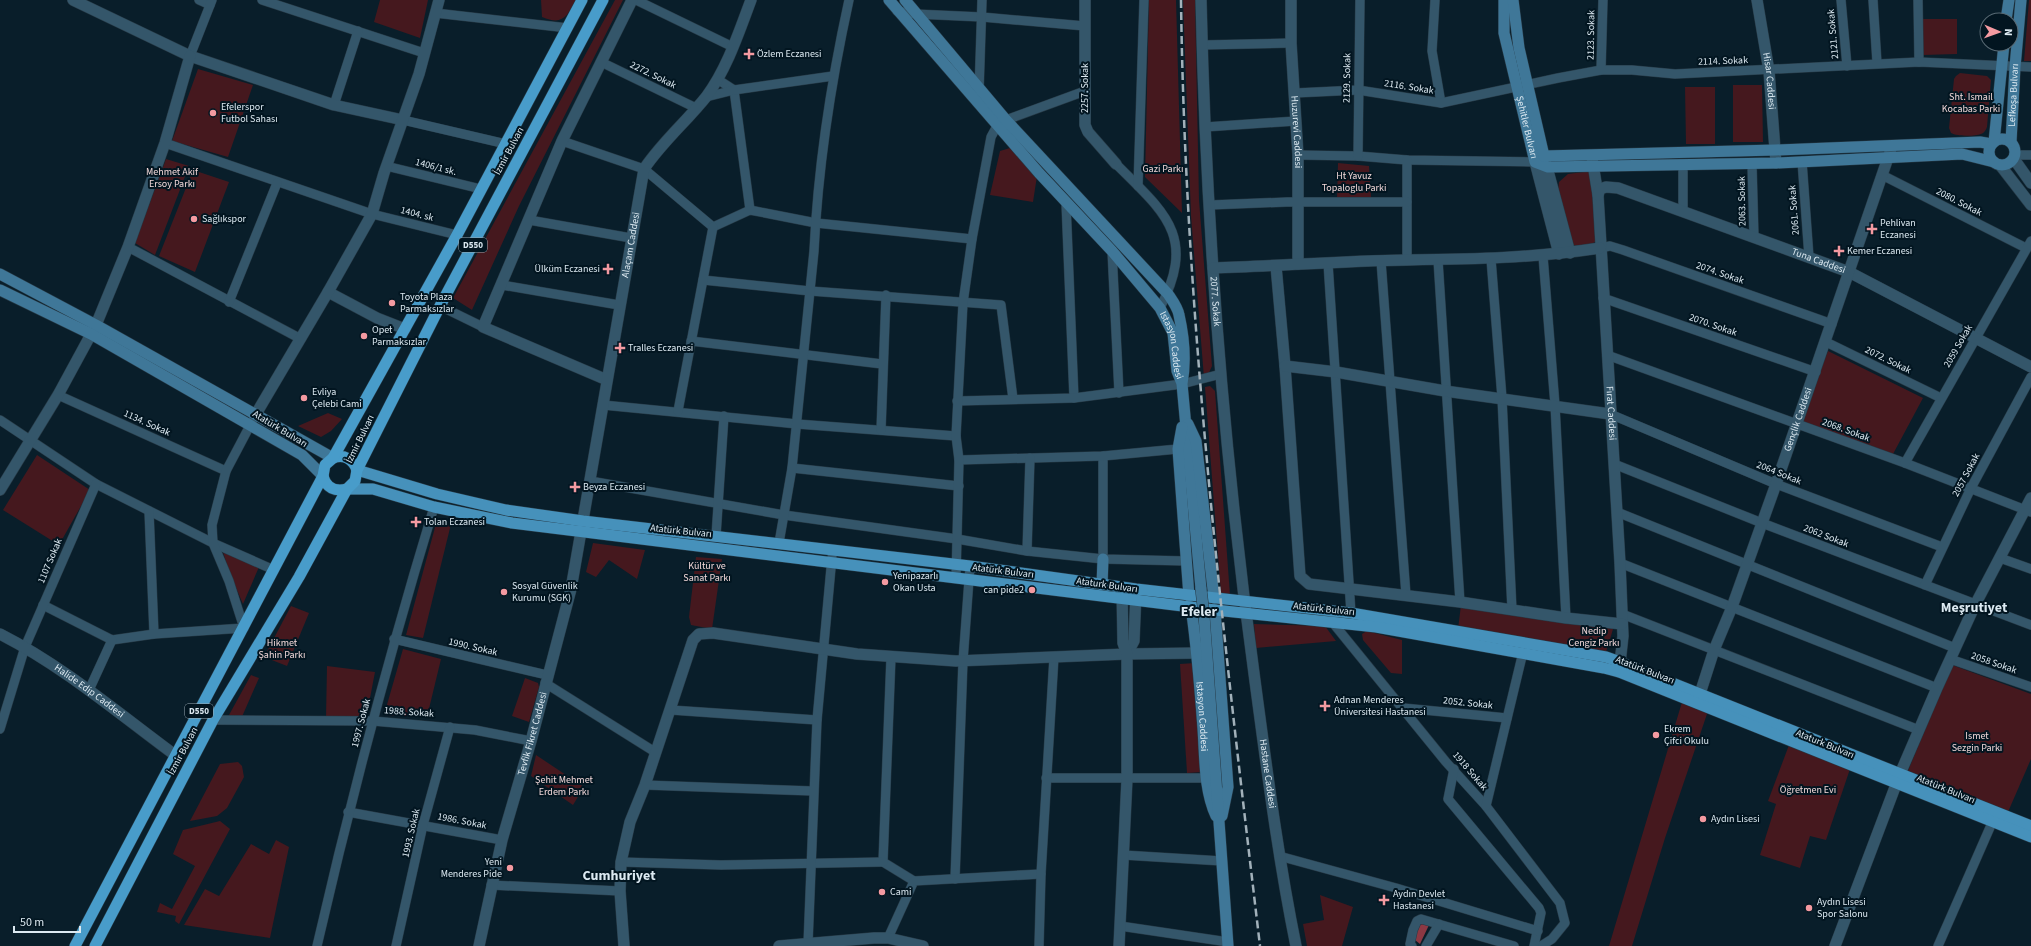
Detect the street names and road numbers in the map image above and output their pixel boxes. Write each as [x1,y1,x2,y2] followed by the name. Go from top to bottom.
[1824,8,1842,60] street label: 2121. Sokak
[1584,10,1598,60] street label: 2123. Sokak
[1759,51,1779,110] street label: Hisar Caddesi
[1340,53,1354,103] street label: 2129. Sokak
[1698,53,1748,69] street label: 2114. Sokak
[627,58,679,92] street label: 2272. Sokak
[1078,63,1092,113] street label: 2257. Sokak
[2005,63,2022,127] street label: Lefkoşa Bulvarı
[1383,76,1435,98] street label: 2116. Sokak
[1287,95,1305,168] street label: Huzurevi Caddesi
[1512,95,1541,160] street label: Şehitler Bulvarı
[491,125,527,177] street label: İzmir Bulvarı
[414,155,458,179] street label: 1406/1 sk.
[1735,176,1749,226] street label: 2063. Sokak
[1934,184,1984,220] street label: 2080. Sokak
[1785,185,1803,235] street label: 2061. Sokak
[399,203,435,225] street label: 1404. sk
[618,211,643,279] street label: Alaçam Caddesi
[459,238,487,252] road number: D550
[1790,245,1847,277] street label: Tuna Caddesi
[1694,258,1746,288] street label: 2074. Sokak
[1206,276,1224,327] street label: 2077. Sokak
[1156,309,1187,381] street label: Istasyon Caddesi
[1687,310,1739,340] street label: 2070. Sokak
[1940,322,1976,370] street label: 2059 Sokak
[1862,343,1914,377] street label: 2072. Sokak
[1602,386,1620,441] street label: Fırat Caddesi
[1781,386,1816,453] street label: Gençlik Caddesi
[121,406,173,440] street label: 1134. Sokak
[250,407,310,451] street label: Atatürk Bulvarı
[342,412,378,466] street label: İzmir Bulvarı
[1820,415,1872,445] street label: 2068. Sokak
[1949,451,1983,499] street label: 2057 Sokak
[1754,458,1804,488] street label: 2064 Sokak
[649,521,713,541] street label: Atatürk Bulvarı
[1801,521,1851,551] street label: 2062 Sokak
[34,536,66,586] street label: 1107 Sokak
[971,560,1035,582] street label: Atatürk Bulvarı
[1075,574,1139,596] street label: Ataturk Bulvarı
[1292,599,1356,619] street label: Atatürk Bulvarı
[447,635,499,659] street label: 1990. Sokak
[1969,649,2019,677] street label: 2058 Sokak
[1614,652,1676,688] street label: Atatürk Bulvarı
[51,661,127,721] street label: Halide Edip Caddesi
[1192,681,1211,752] street label: Istasyon Caddesi
[514,690,551,777] street label: Tevfik Fikret Caddesi
[1442,693,1494,713] street label: 2052. Sokak
[348,697,374,749] street label: 1997. Sokak
[384,703,434,721] street label: 1988. Sokak
[185,704,213,718] road number: D550
[165,725,201,777] street label: İzmir Bulvarı
[1794,726,1856,762] street label: Ataturk Bulvarı
[1256,738,1279,809] street label: Hastane Caddesi
[1449,748,1491,794] street label: 1918 Sokak
[1915,771,1977,807] street label: Atatürk Bulvarı
[399,807,423,859] street label: 1993. Sokak
[436,809,488,833] street label: 1986. Sokak

